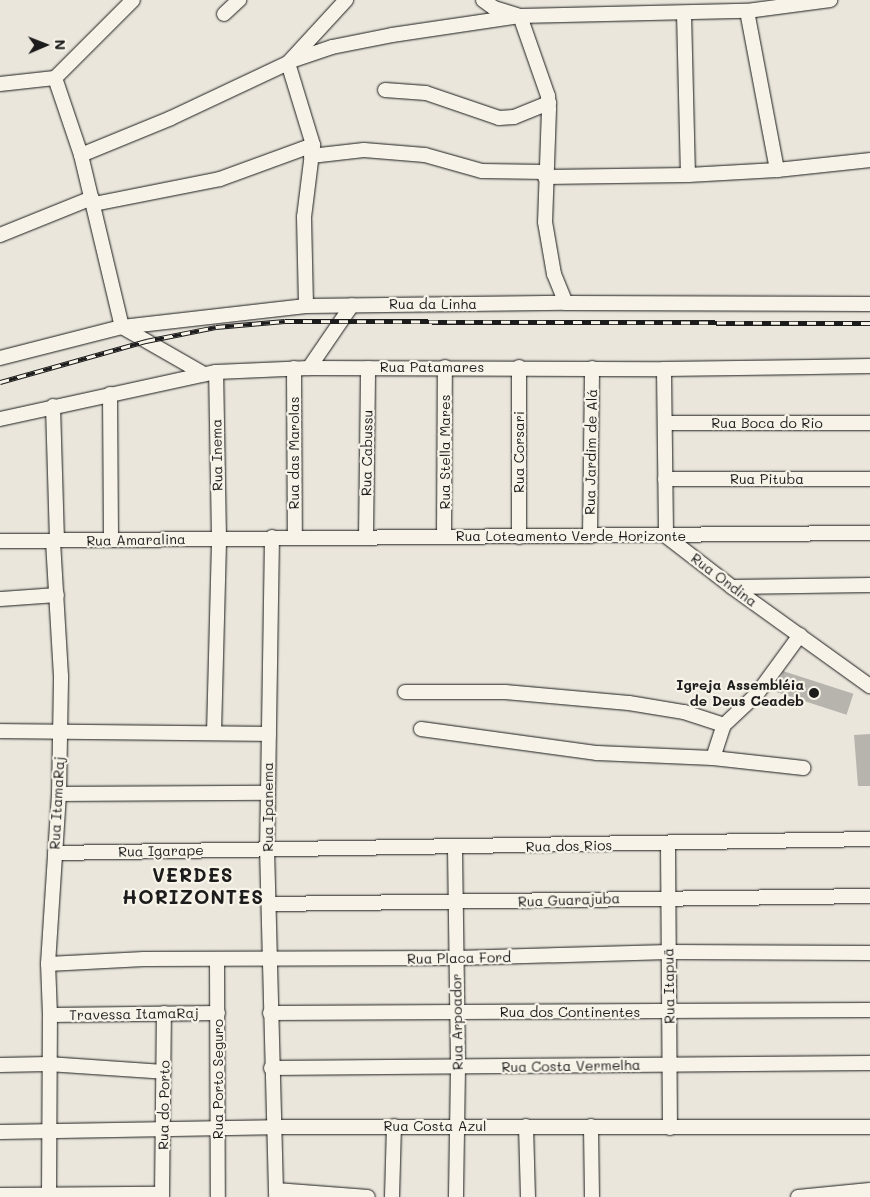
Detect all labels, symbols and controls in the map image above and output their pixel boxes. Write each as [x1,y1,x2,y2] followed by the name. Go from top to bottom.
[20,20,70,70] north arrow
[51,39,70,50] text: N
[389,296,477,312] street label: Rua da Linha
[380,359,484,375] street label: Rua Patamares
[582,389,600,515] street label: Rua Jardim de Alá
[437,394,453,510] street label: Rua Stella Mares
[286,397,302,509] street label: Rua das Marolas
[358,410,376,496] street label: Rua Cabussu
[511,411,527,493] street label: Rua Corsari
[711,415,823,431] street label: Rua Boca do Rio
[208,419,226,491] street label: Rua Inema
[730,471,804,487] street label: Rua Pituba
[456,528,686,544] street label: Rua Loteamento Verde Horizonte
[86,531,186,549] street label: Rua Amaralina
[688,550,760,610] street label: Rua Ondina
[676,677,804,710] place label: Igreja Assembléia de Deus Ceadeb
[808,687,820,699] marker: Igreja Assembléia de Deus Ceadeb
[46,756,68,850] street label: Rua ItamaRaj
[260,762,276,852] street label: Rua Ipanema
[526,837,612,855] street label: Rua dos Rios
[118,842,204,860] street label: Rua Igarape
[121,864,265,908] district label: VERDES HORIZONTES
[518,890,620,910] street label: Rua Guarajuba
[660,948,678,1024] street label: Rua Itapuã
[407,949,511,967] street label: Rua Placa Ford
[448,974,466,1070] street label: Rua Arpoador
[69,1004,199,1024] street label: Travessa ItamaRaj
[500,1004,640,1020] street label: Rua dos Continentes
[210,1019,226,1139] street label: Rua Porto Seguro
[501,1056,641,1076] street label: Rua Costa Vermelha
[155,1060,173,1150] street label: Rua do Porto
[384,1118,486,1134] street label: Rua Costa Azul

